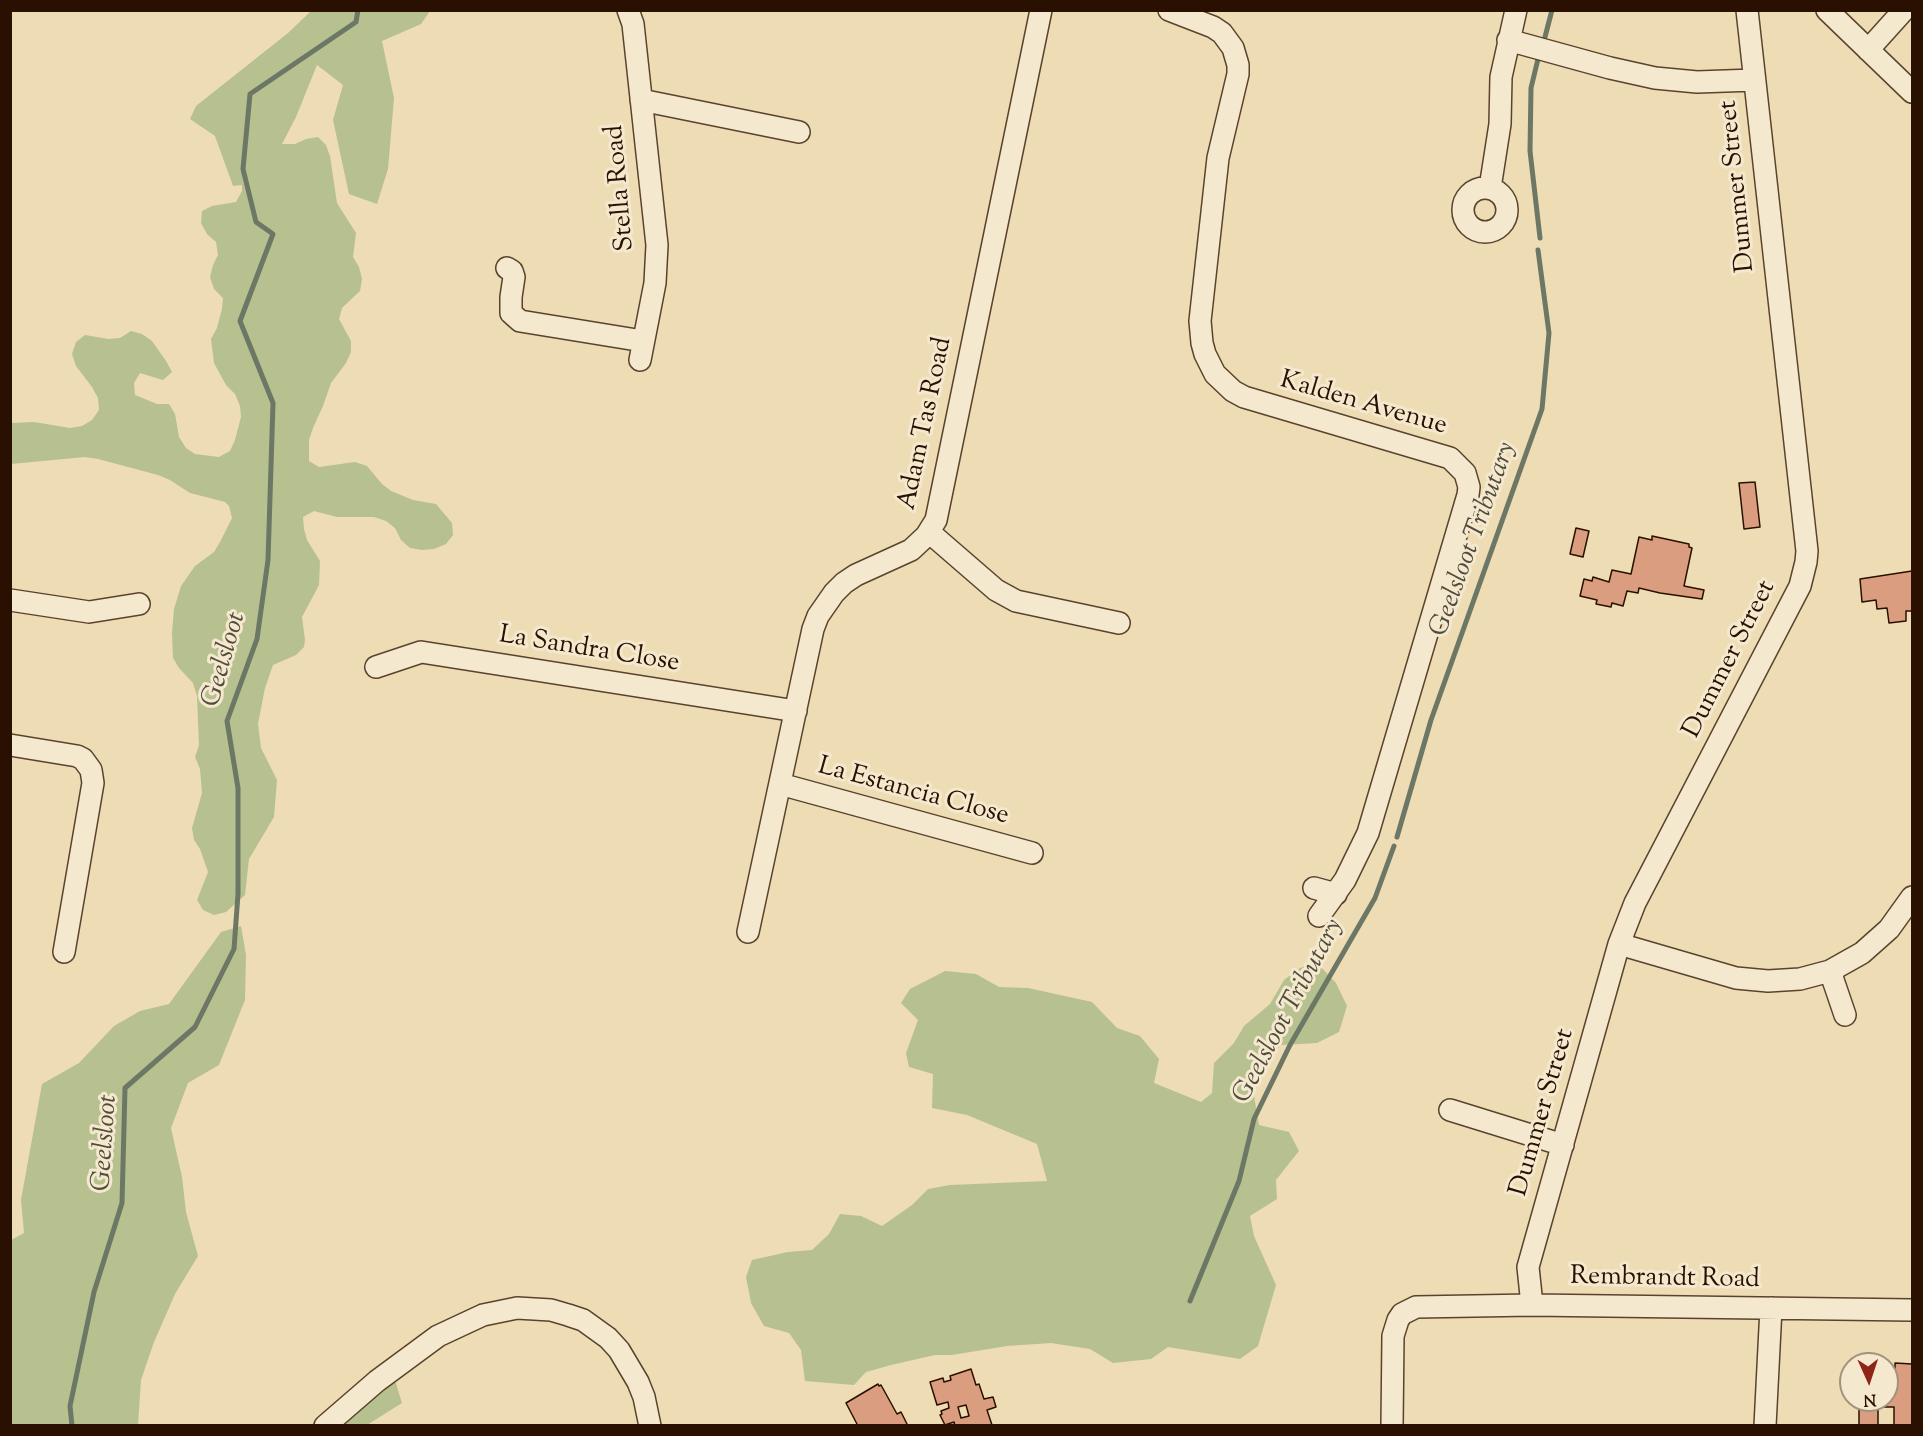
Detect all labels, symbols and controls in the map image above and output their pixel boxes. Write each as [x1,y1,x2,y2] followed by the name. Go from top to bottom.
[1714,98,1764,274] street label: Dummer Street
[601,123,643,253] street label: Stella Road
[893,335,961,513] street label: Adam Tas Road
[1276,366,1450,444] street label: Kalden Avenue
[1425,439,1525,641] water label: Geelsloot Tributary
[1678,576,1784,744] street label: Dummer Street
[197,609,255,711] water label: Geelsloot
[497,621,681,681] street label: La Sandra Close
[814,753,1012,833] street label: La Estancia Close
[1228,914,1352,1110] water label: Geelsloot Tributary
[1505,1026,1583,1200] street label: Dummer Street
[87,1093,127,1193] water label: Geelsloot
[1570,1263,1760,1297] street label: Rembrandt Road
[1839,1352,1899,1412] north arrow
[1863,1387,1877,1410] text: N

